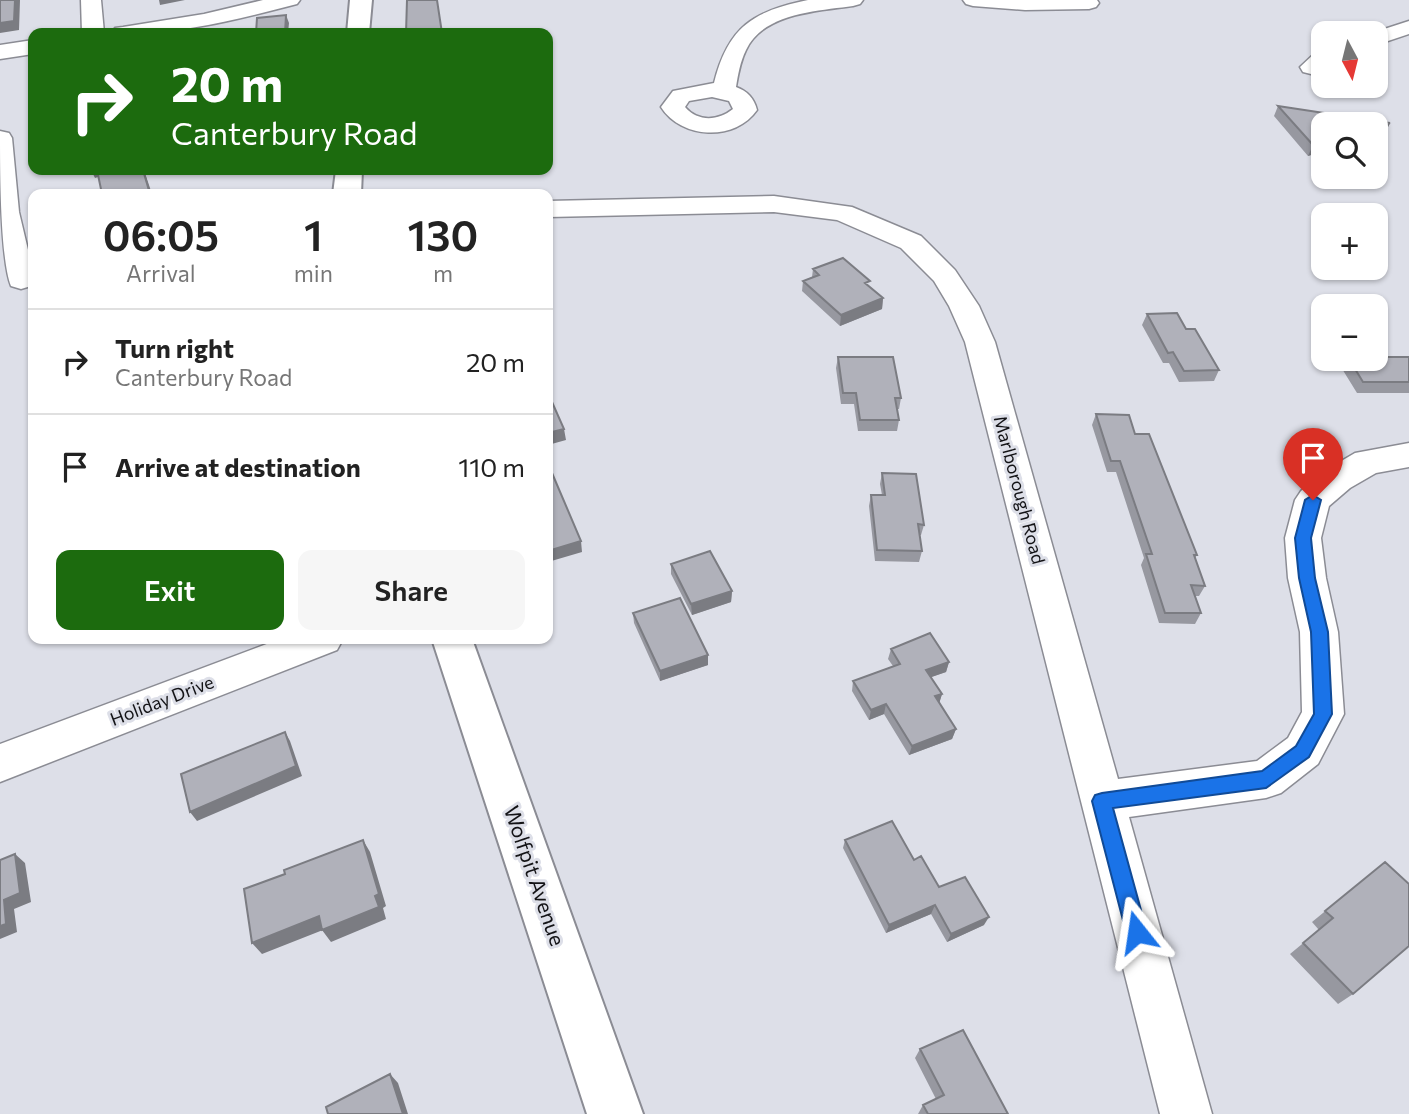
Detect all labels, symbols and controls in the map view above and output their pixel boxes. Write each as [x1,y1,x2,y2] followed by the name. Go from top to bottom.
[1311,21,1388,98] north arrow
[1311,21,1388,371] map controls
[171,52,283,112] text: 20 m
[56,56,147,147] icon: right
[171,112,418,152] text: Canterbury Road
[1311,112,1388,189] button: search
[1311,203,1388,280] button: +
[103,208,219,260] text: 06:05
[304,208,323,260] text: 1
[408,208,478,260] text: 130
[126,259,196,287] text: Arrival
[294,259,333,287] text: min
[433,259,453,287] text: m
[1311,294,1388,371] button: −
[115,332,234,363] text: Turn right
[56,343,94,381] icon: right
[466,346,525,377] text: 20 m
[115,363,292,391] text: Canterbury Road
[990,413,1050,566] street label: Marlborough Road
[1283,428,1343,500] pin
[1294,439,1332,477] icon: arrive
[56,448,94,486] icon: arrive
[115,451,361,482] text: Arrive at destination
[458,451,525,482] text: 110 m
[56,550,284,630] button: Exit
[298,550,525,630] button: Share
[107,670,217,730] street label: Holiday Drive
[500,802,571,949] street label: Wolfpit Avenue
[1100,895,1174,969] position arrow

